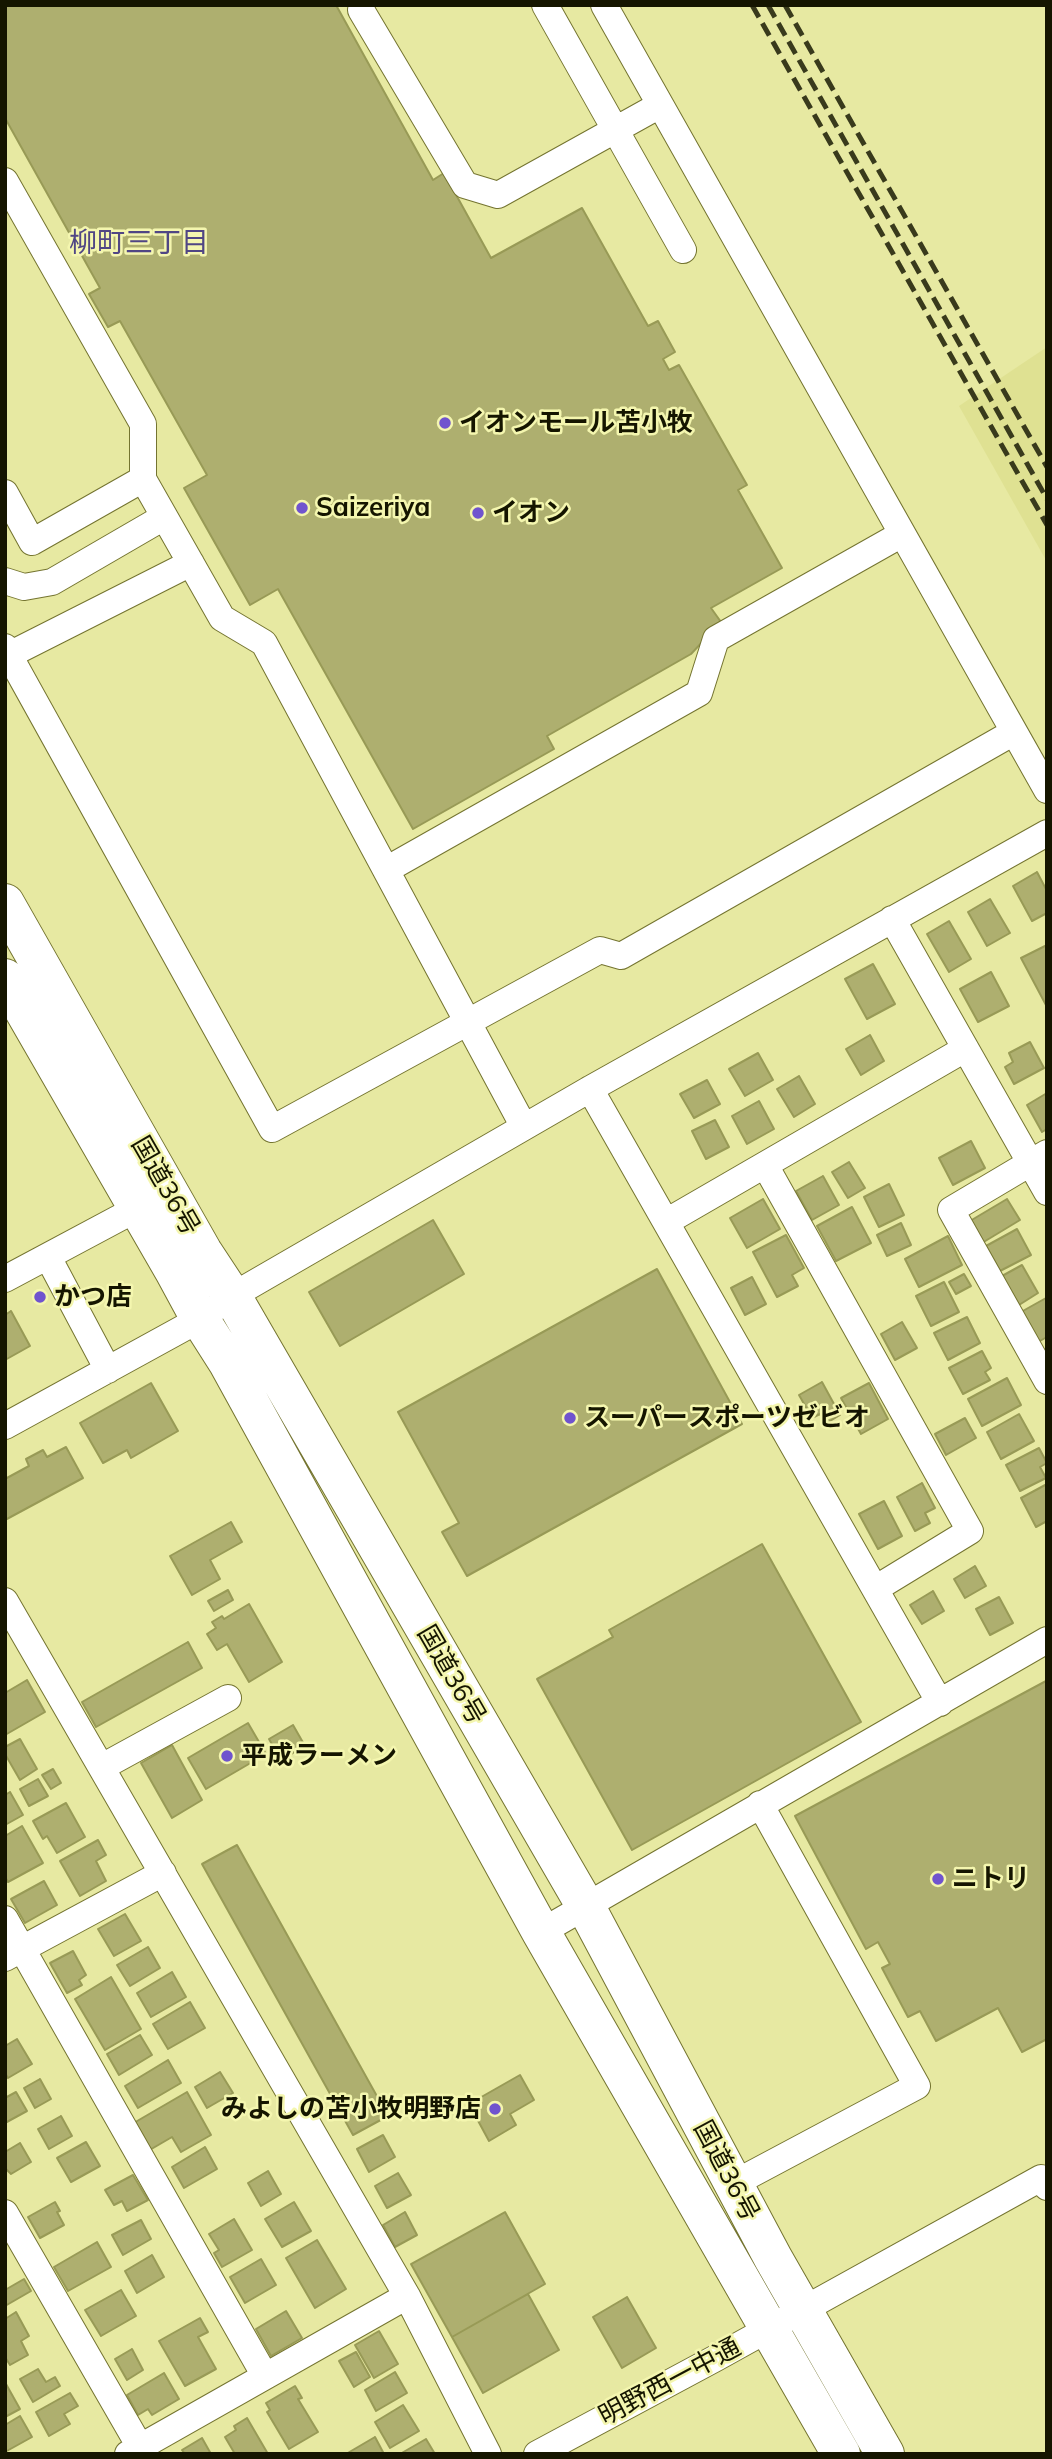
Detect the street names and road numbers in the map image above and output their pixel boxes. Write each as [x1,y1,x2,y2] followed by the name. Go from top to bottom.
[124,1131,206,1241] street label: 国道36号
[410,1620,492,1730] street label: 国道36号
[687,2115,765,2227] street label: 国道36号
[594,2332,746,2432] street label: 明野西一中通

